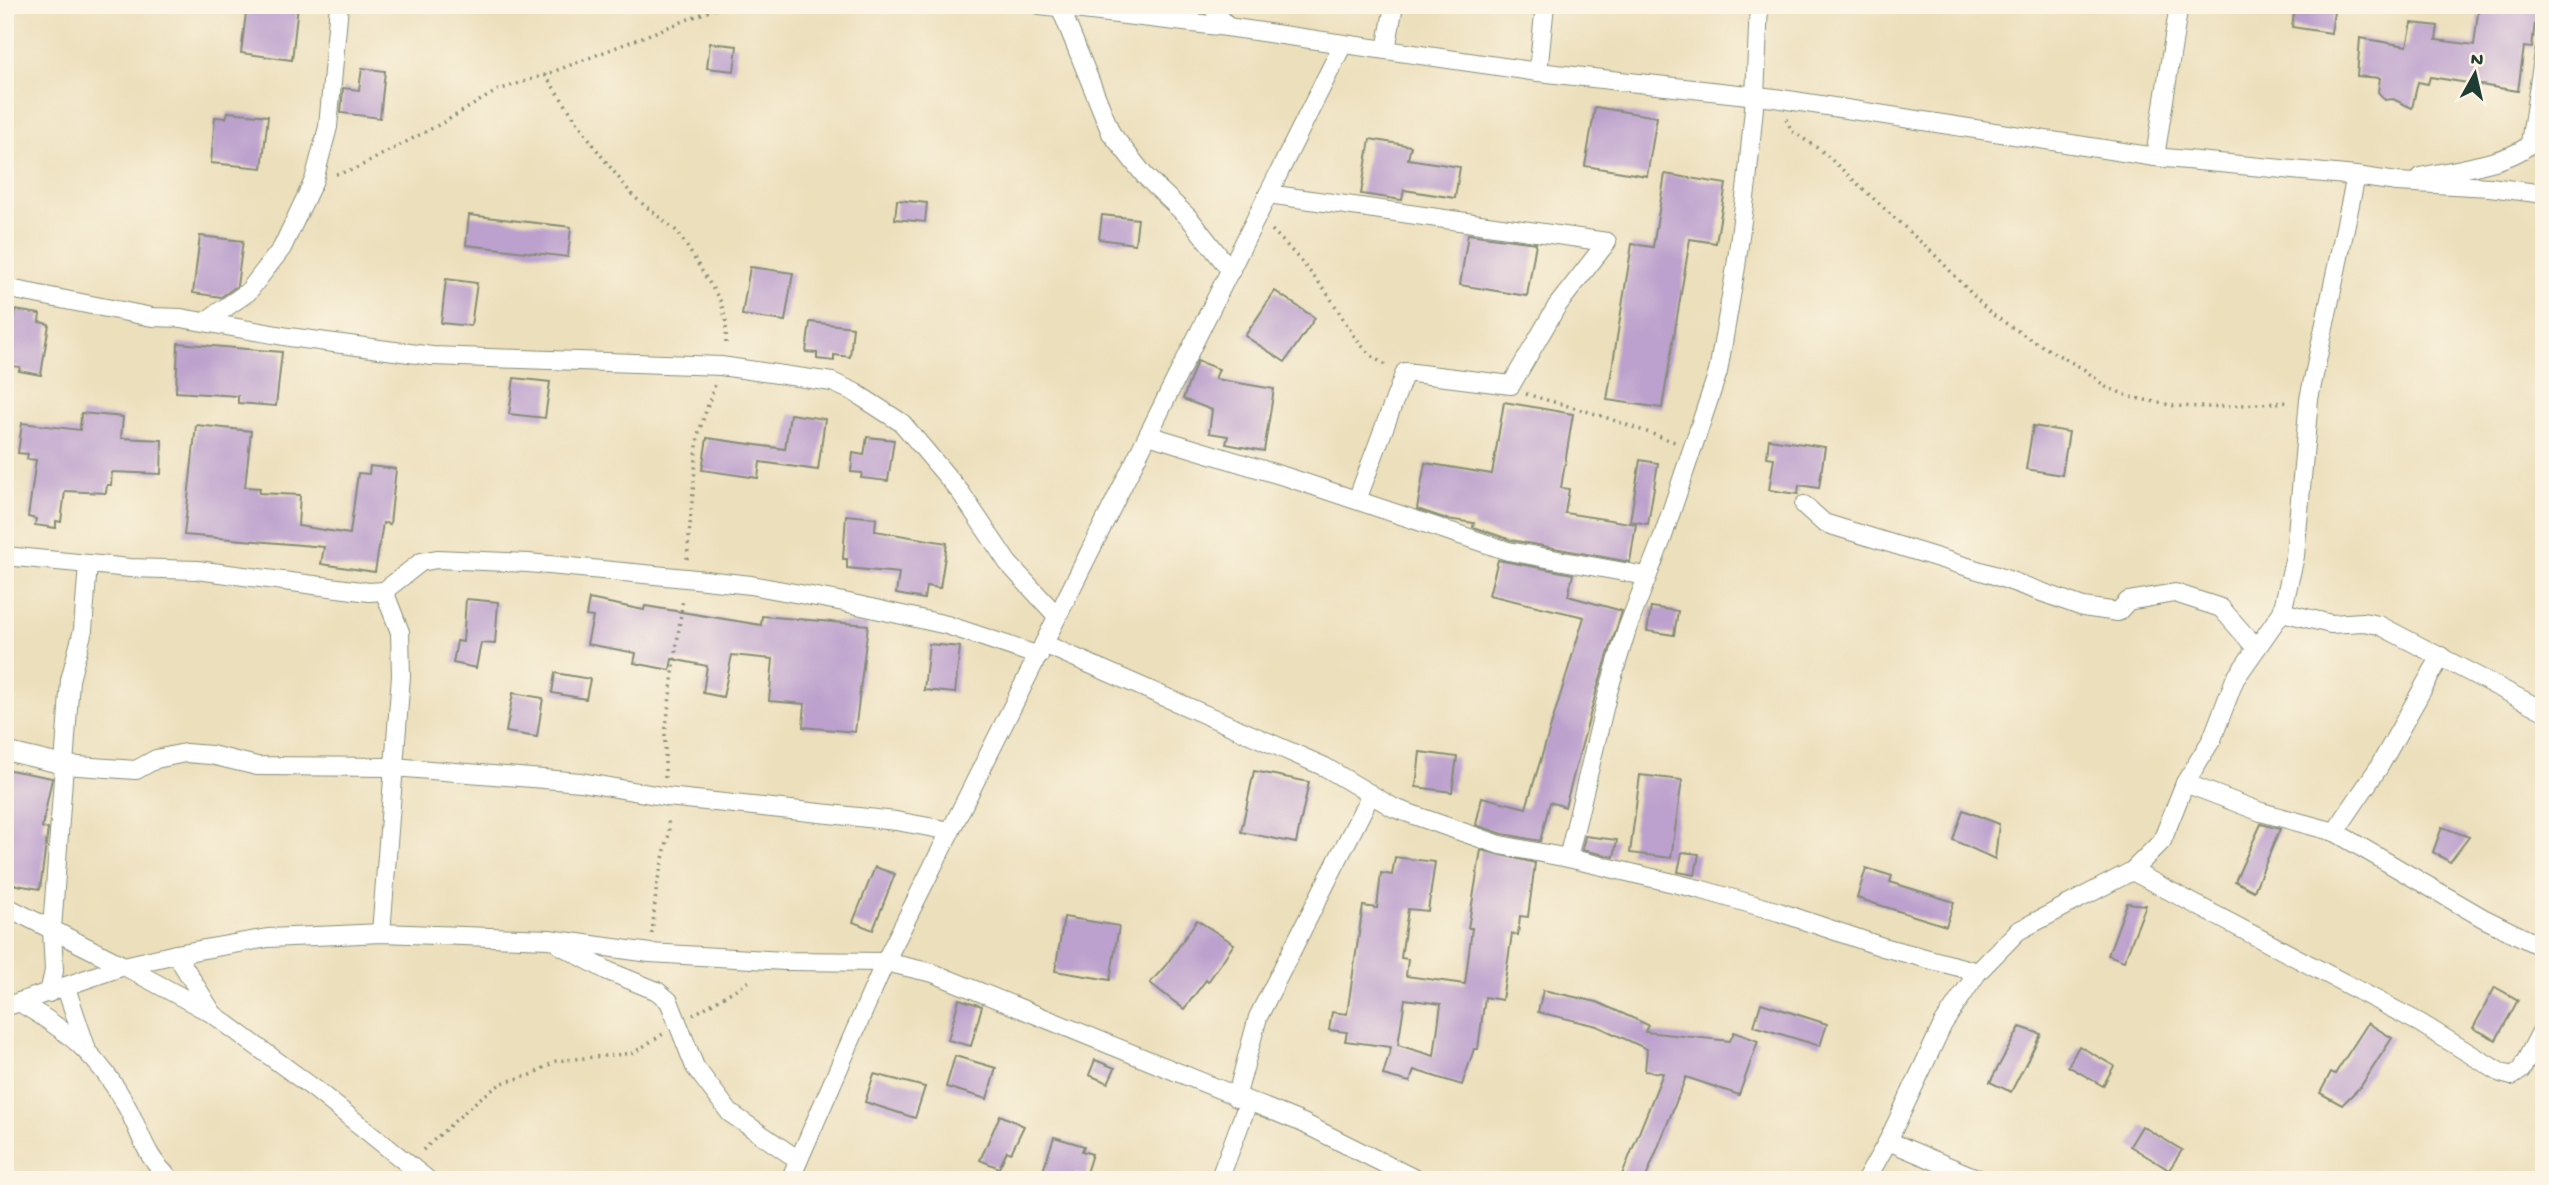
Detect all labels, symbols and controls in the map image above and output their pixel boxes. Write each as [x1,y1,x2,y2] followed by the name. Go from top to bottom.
[2440,38,2510,108] north arrow
[2469,48,2485,73] text: N

